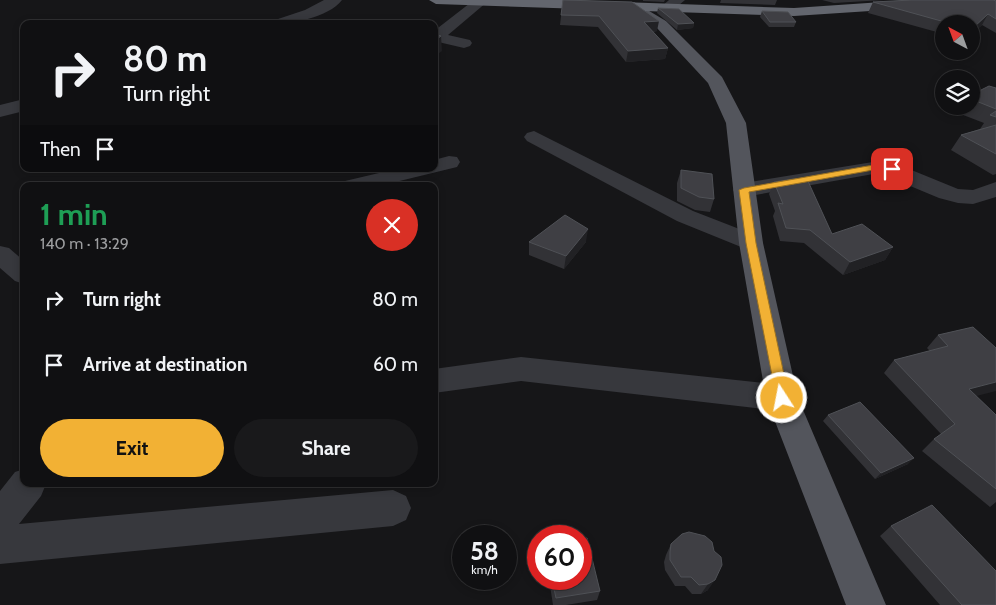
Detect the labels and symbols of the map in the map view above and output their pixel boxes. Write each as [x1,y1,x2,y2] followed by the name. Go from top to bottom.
[935,15,980,60] north arrow
[871,148,913,190] pin
[755,371,807,423] position arrow
[527,525,592,590] speed limit sign: 60

